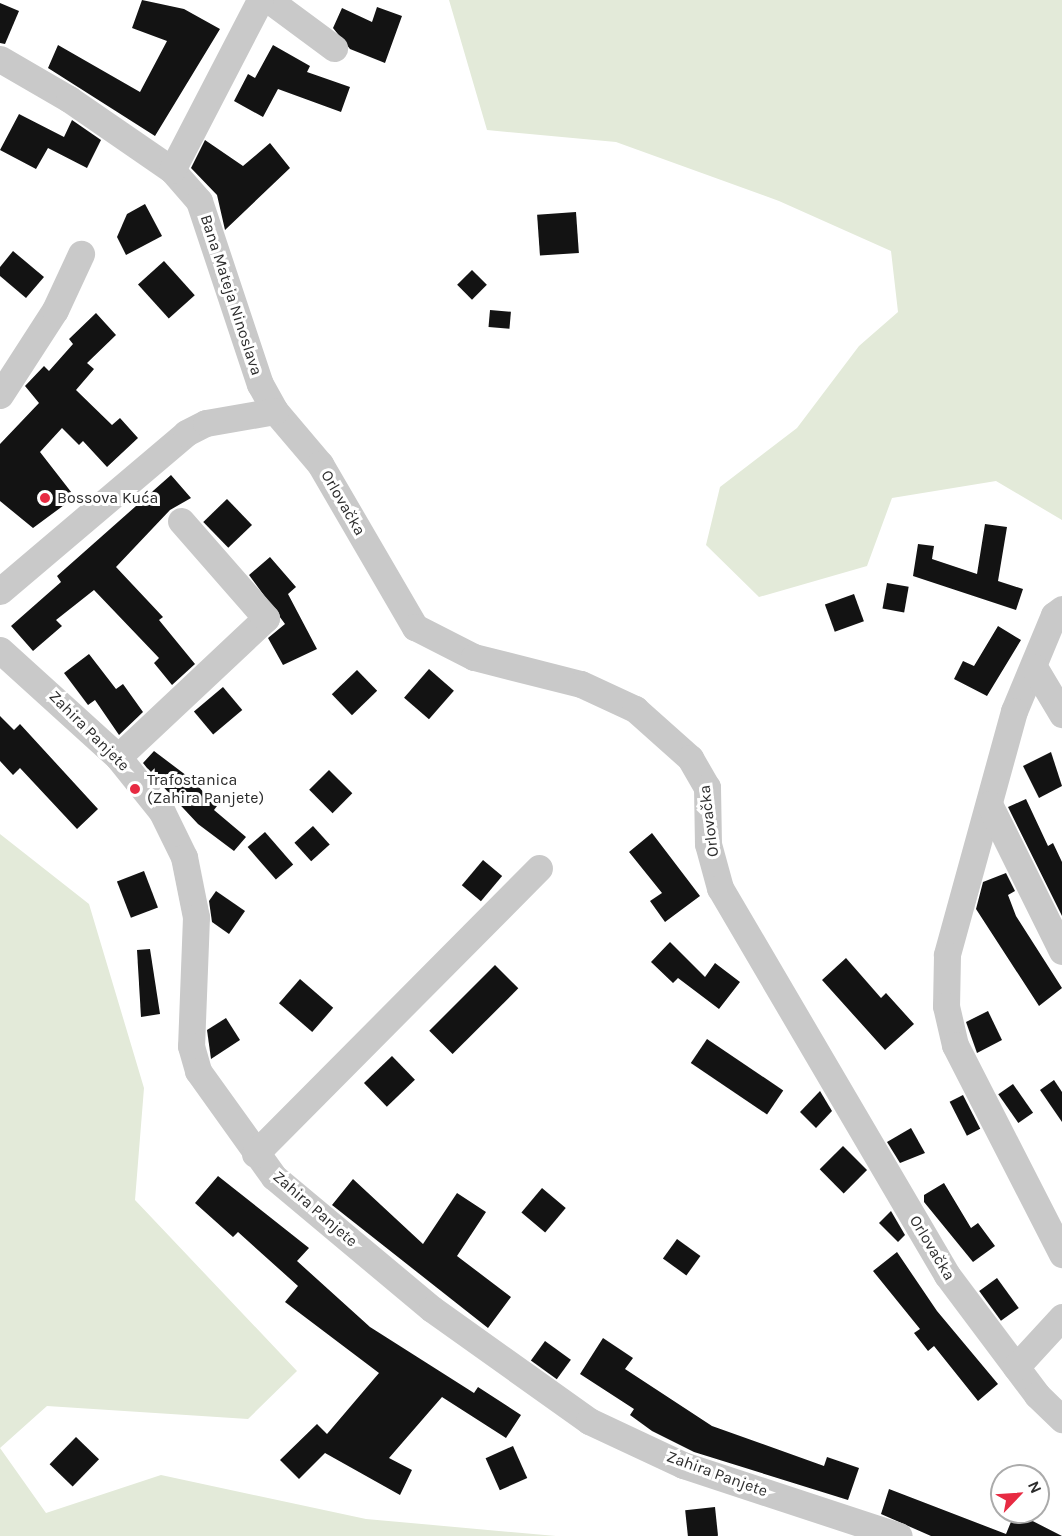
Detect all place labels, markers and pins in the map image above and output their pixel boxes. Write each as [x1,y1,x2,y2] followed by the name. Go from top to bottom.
[57,488,158,508] place label: Bossova Kuća
[38,491,52,505] marker: Bossova Kuća
[147,770,264,808] place label: Trafostanica (Zahira Panjete)
[128,782,142,796] marker: Trafostanica (Zahira Panjete)

